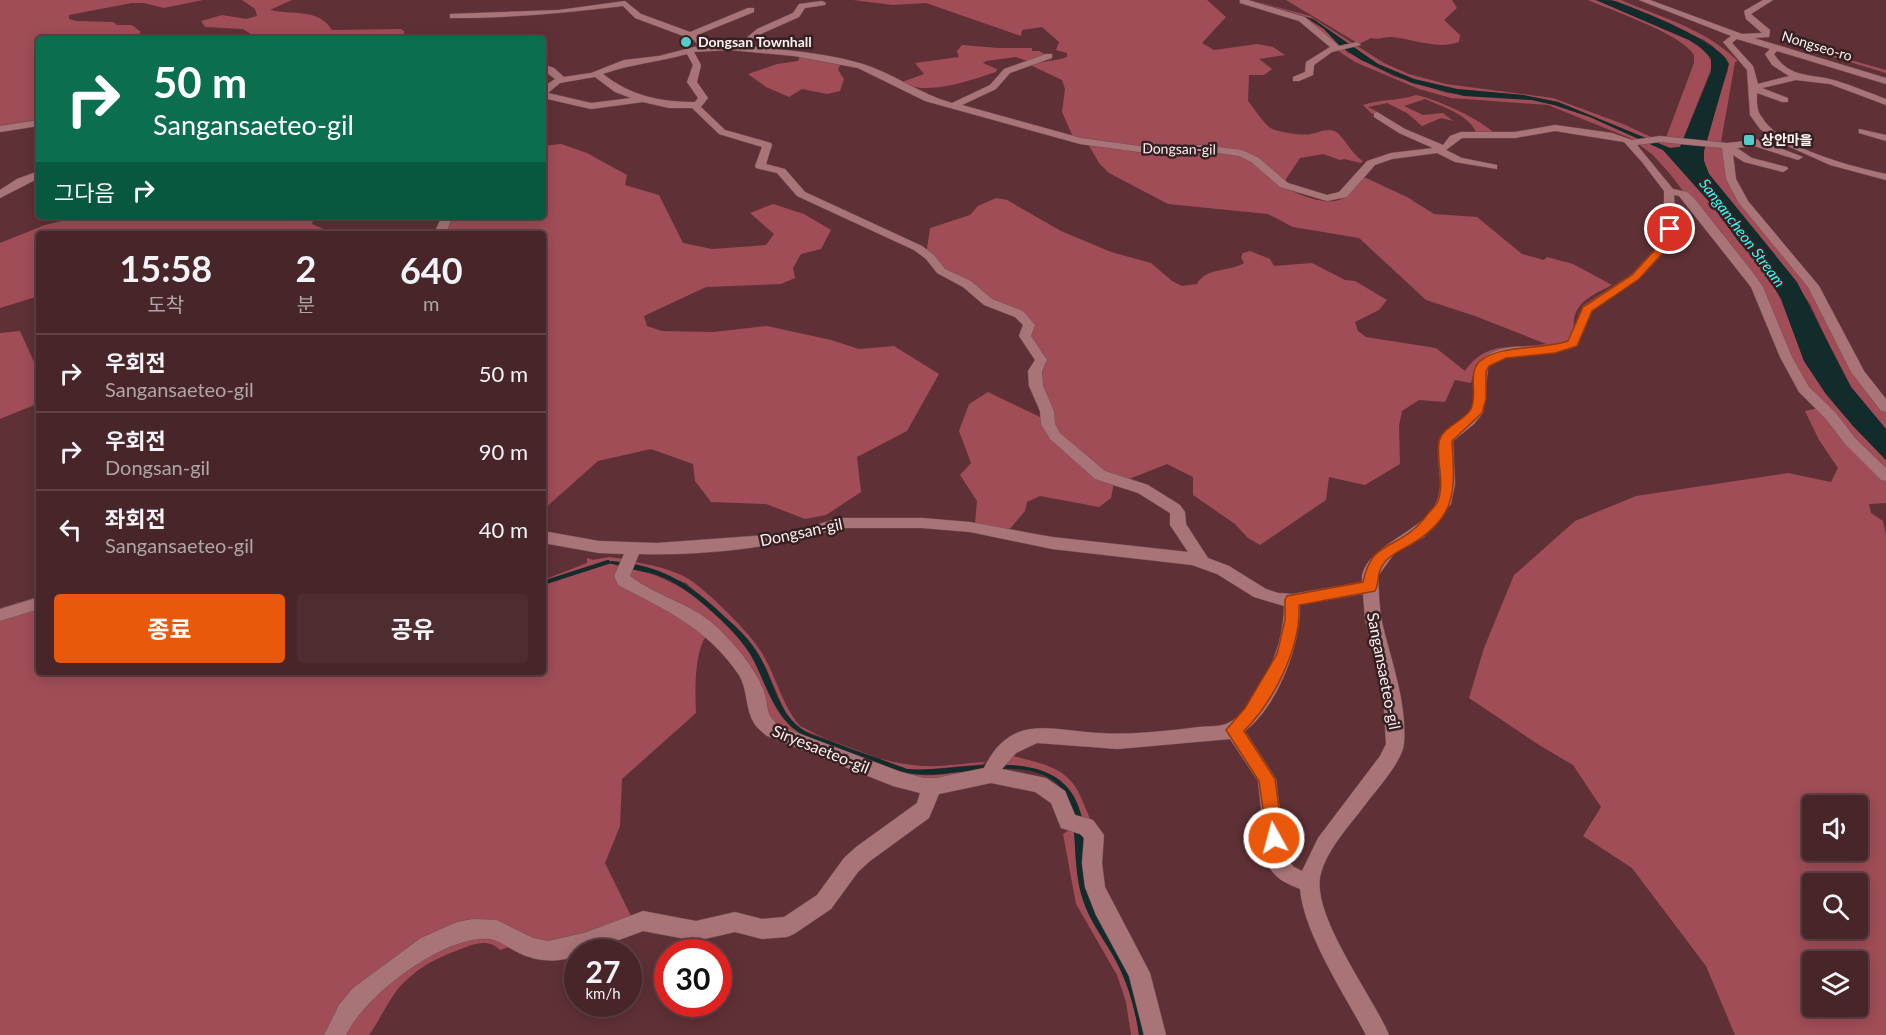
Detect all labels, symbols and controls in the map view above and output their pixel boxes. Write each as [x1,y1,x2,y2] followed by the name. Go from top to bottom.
[1780,27,1855,64] street label: Nongseo-ro
[698,33,812,50] place label: Dongsan Townhall
[679,35,693,49] marker: Dongsan Townhall
[153,57,247,107] text: 50 m
[54,60,132,138] icon: right
[153,108,354,141] text: Sangansaeteo-gil
[1761,131,1813,148] place label: 상안마을
[1742,133,1756,147] marker: 상안마을
[1142,139,1216,158] street label: Dongsan-gil
[127,174,160,207] icon: right
[1696,175,1790,290] water label: Sangancheon Stream
[54,179,115,206] text: 그다음
[1644,203,1695,254] pin
[1653,212,1686,245] icon: arrive
[119,246,212,290] text: 15:58
[296,246,317,290] text: 2
[400,248,463,292] text: 640
[423,291,439,315] text: m
[147,292,184,316] text: 도착
[297,292,315,316] text: 분
[105,349,166,376] text: 우회전
[54,357,87,390] icon: right
[479,360,528,387] text: 50 m
[105,377,254,401] text: Sangansaeteo-gil
[105,427,166,454] text: 우회전
[54,435,87,468] icon: right
[479,438,528,465] text: 90 m
[105,455,210,479] text: Dongsan-gil
[105,505,166,532] text: 좌회전
[54,513,87,546] icon: left
[758,513,844,550] street label: Dongsan-gil
[479,516,528,543] text: 40 m
[105,533,254,557] text: Sangansaeteo-gil
[54,594,285,663] button: 종료
[297,594,528,663] button: 공유
[1364,611,1405,731] street label: Sangansaeteo-gil
[770,720,873,777] street label: Siryesaeteo-gil
[1802,795,1868,1017] map controls
[1802,795,1868,861] button: sound
[1242,806,1306,870] position arrow
[1802,873,1868,939] button: search
[654,939,732,1017] speed limit sign: 30
[1802,951,1868,1017] button: layers
[586,953,620,989] text: 27
[585,984,621,1002] text: km/h

